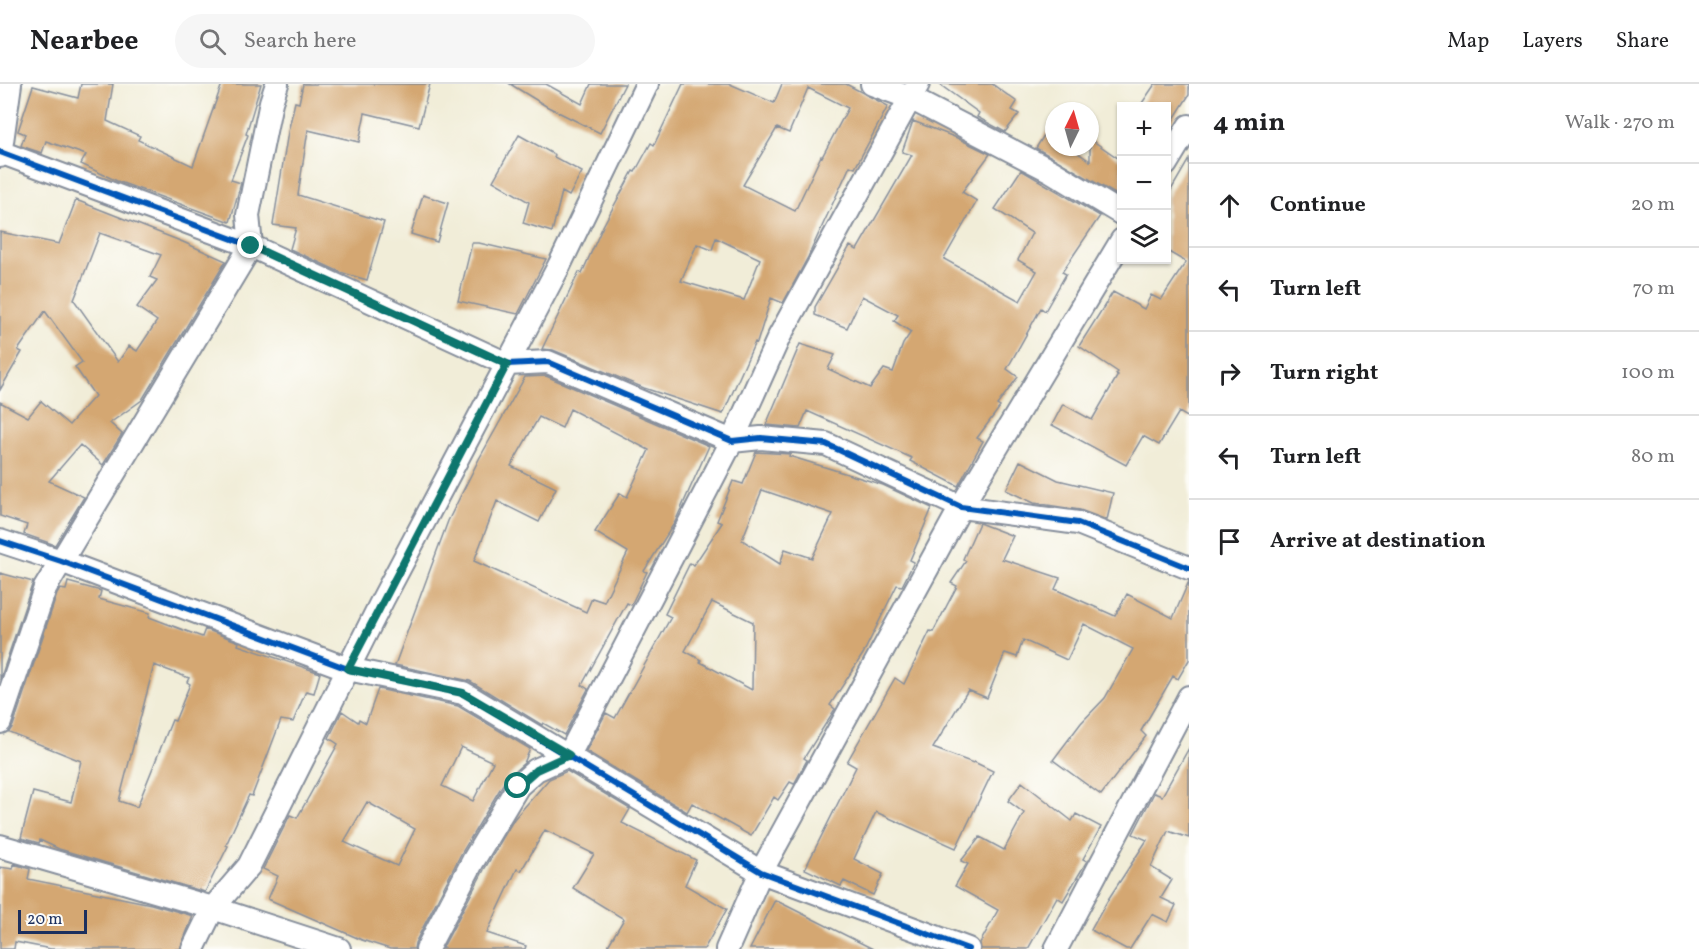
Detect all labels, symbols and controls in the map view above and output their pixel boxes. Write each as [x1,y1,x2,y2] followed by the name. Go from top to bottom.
[175,14,595,68] search box
[30,22,139,61] text: Nearbee
[196,25,229,58] icon: search
[244,26,356,57] text: Search here
[1447,27,1489,56] text: Map
[1522,27,1583,56] text: Layers
[1616,27,1669,56] text: Share
[1045,102,1099,156] north arrow
[1117,102,1171,264] map controls
[1117,102,1171,156] button: +
[1213,105,1285,141] text: 4 min
[1565,109,1675,137] text: Walk · 270 m
[1117,156,1171,210] button: −
[1213,189,1246,222] icon: ahead
[1270,190,1366,221] text: Continue
[1631,191,1675,219] text: 20 m
[1117,210,1171,264] button: layers
[237,232,263,258] route end
[1213,273,1246,306] icon: left
[1270,274,1361,305] text: Turn left
[1632,275,1675,303] text: 70 m
[1213,357,1246,390] icon: right
[1270,358,1378,389] text: Turn right
[1621,359,1675,387] text: 100 m
[1213,441,1246,474] icon: left
[1270,442,1361,473] text: Turn left
[1631,443,1675,471] text: 80 m
[1213,525,1246,558] icon: arrive
[1270,526,1486,557] text: Arrive at destination
[504,772,530,798] route start
[18,907,87,934] scale bar
[27,909,62,931] text: 20 m

